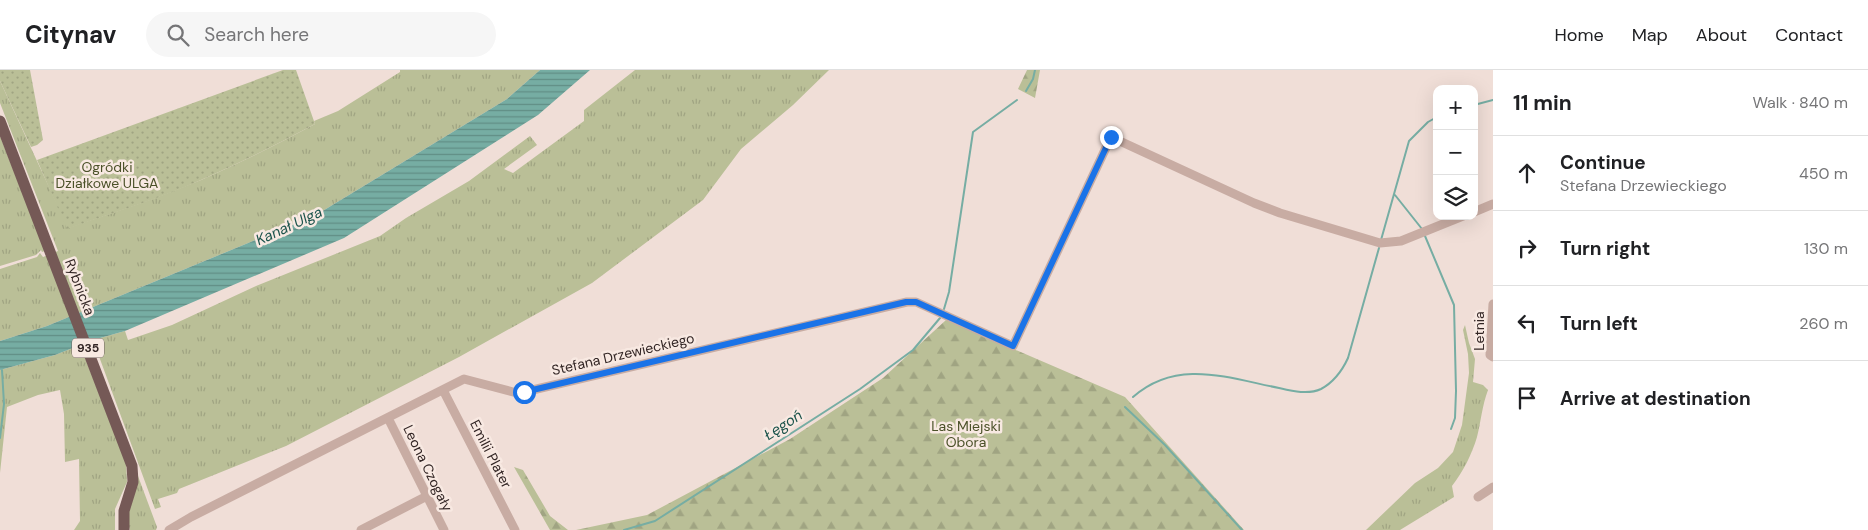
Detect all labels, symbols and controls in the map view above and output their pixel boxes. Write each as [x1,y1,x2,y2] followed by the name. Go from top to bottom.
[146,12,496,57] search box
[25,19,116,50] text: Citynav
[164,21,192,49] icon: search
[204,22,309,47] text: Search here
[1554,23,1604,47] text: Home
[1632,23,1668,47] text: Map
[1696,23,1747,47] text: About
[1775,23,1843,47] text: Contact
[1433,85,1478,220] map controls
[1433,85,1478,130] button: +
[1513,89,1572,117] text: 11 min
[1752,92,1848,113] text: Walk · 840 m
[1100,126,1123,149] route end
[1433,130,1478,175] button: −
[1560,150,1646,175] text: Continue
[56,158,158,192] park label: Ogródki Działkowe ULGA
[1513,159,1541,187] icon: ahead
[1799,163,1848,184] text: 450 m
[1433,175,1478,220] button: layers
[1560,175,1727,196] text: Stefana Drzewieckiego
[252,202,326,250] water label: Kanał Ulga
[1513,234,1541,262] icon: right
[1560,236,1650,261] text: Turn right
[1804,238,1848,259] text: 130 m
[61,256,99,318] street label: Rybnicka
[1513,309,1541,337] icon: left
[1470,311,1488,351] street label: Letnia
[1560,311,1638,336] text: Turn left
[1799,313,1848,334] text: 260 m
[550,329,696,379] street label: Stefana Drzewieckiego
[72,338,104,358] road number: 935
[513,381,536,404] route start
[1513,384,1541,412] icon: arrive
[1560,386,1751,411] text: Arrive at destination
[760,405,806,445] water label: Łęgoń
[466,417,516,491] street label: Emilii Plater
[931,417,1001,451] park label: Las Miejski Obora
[399,422,457,514] street label: Leona Czogały

